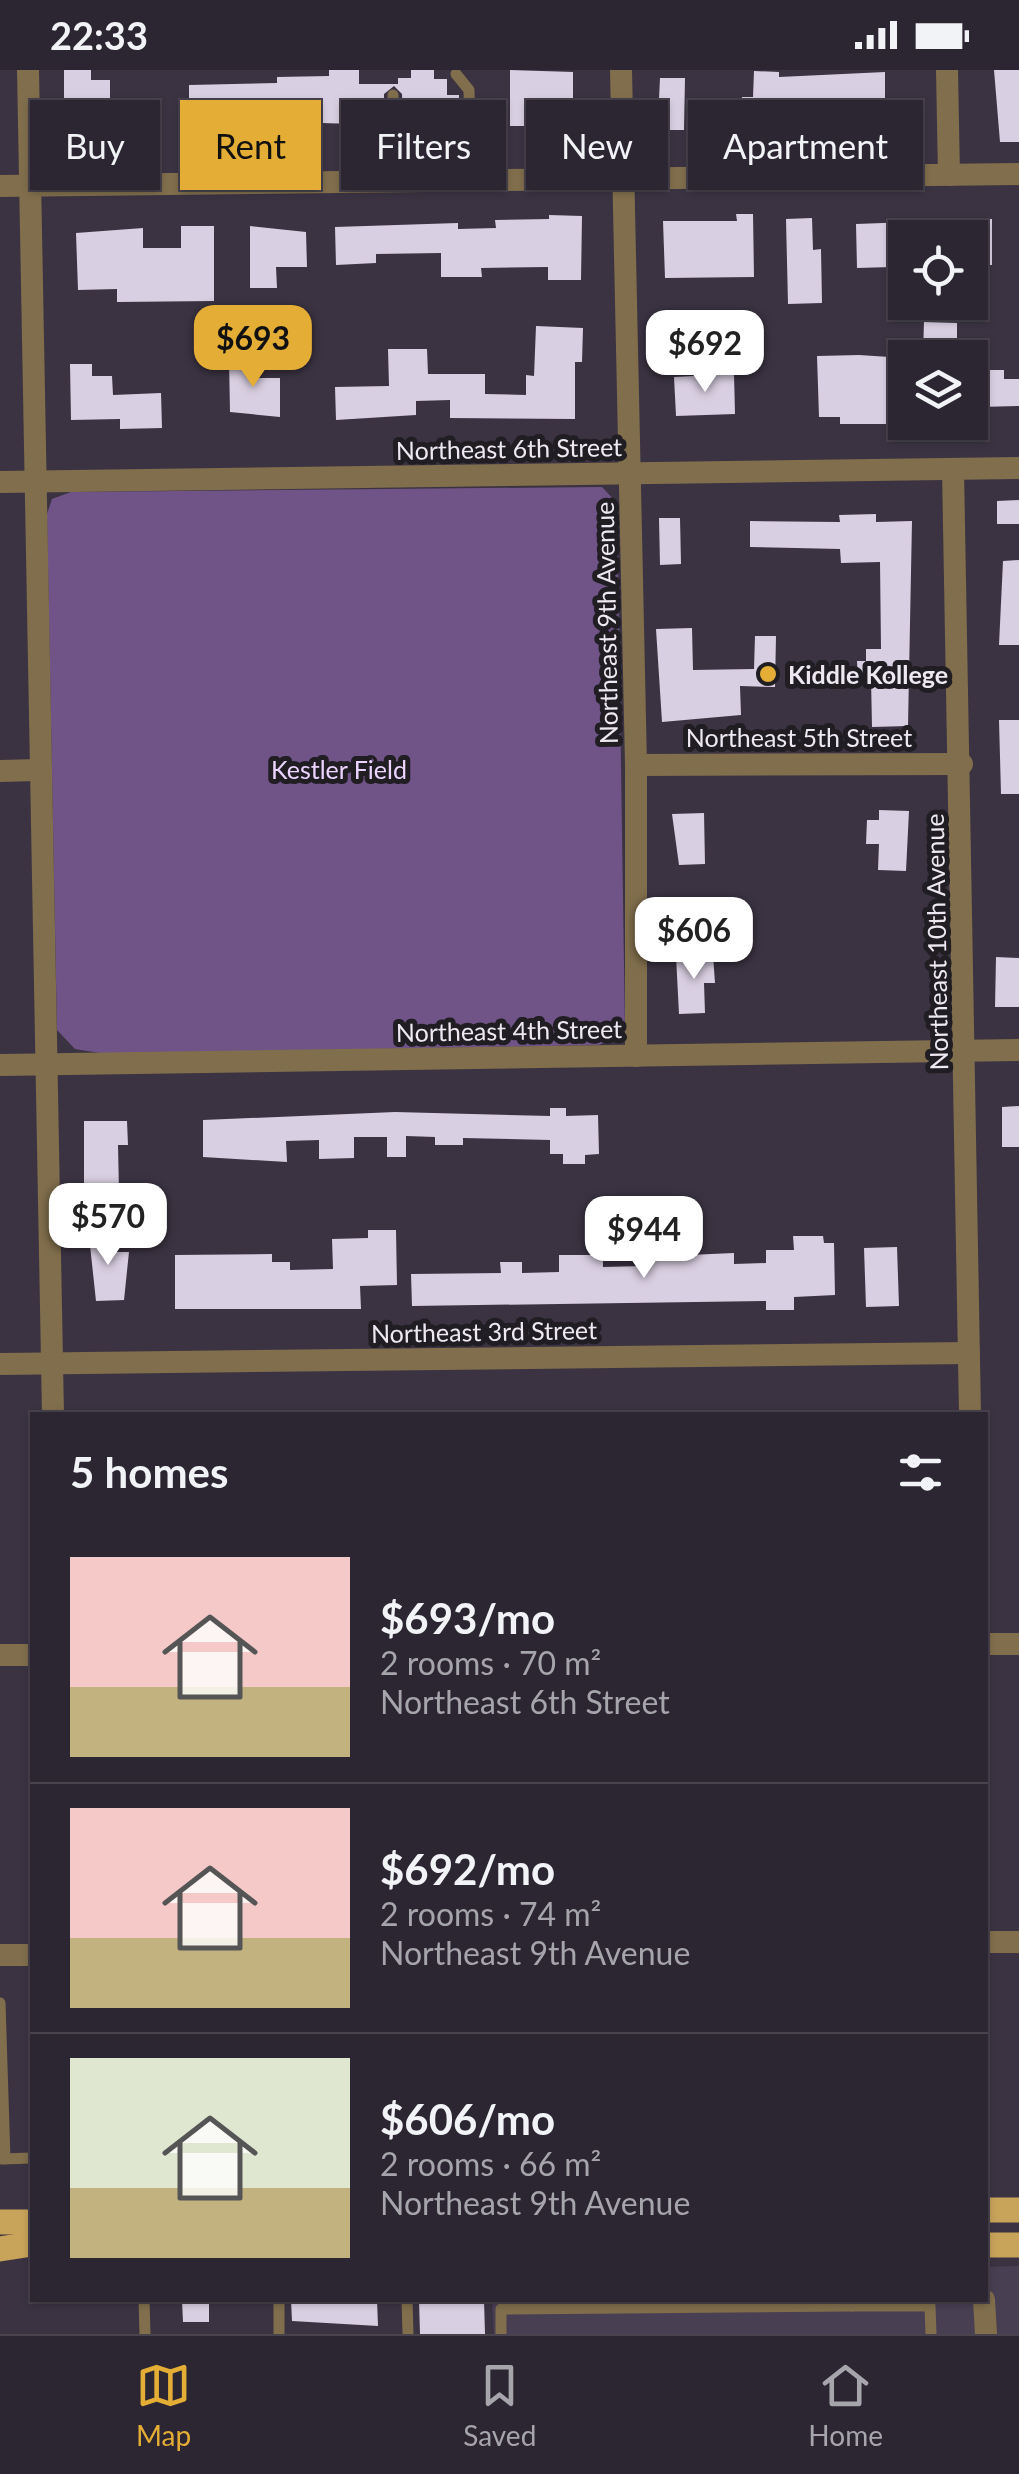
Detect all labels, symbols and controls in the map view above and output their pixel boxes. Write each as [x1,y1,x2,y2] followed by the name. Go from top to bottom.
[50,12,148,58] text: 22:33
[30,100,160,190] chip: Buy
[180,100,321,190] chip: Rent
[341,100,506,190] chip: Filters
[526,100,668,190] chip: New
[688,100,923,190] chip: Apartment
[888,220,988,440] map controls
[888,220,988,320] button: locate
[194,305,312,390] pin: $693
[646,310,764,395] pin: $692
[216,318,290,357] text: $693
[668,323,742,362] text: $692
[888,340,988,440] button: layers
[396,431,622,465] street label: Northeast 6th Street
[589,502,623,744] street label: Northeast 9th Avenue
[788,659,948,689] place label: Kiddle Kollege
[757,663,779,685] marker: Kiddle Kollege
[686,722,912,752] street label: Northeast 5th Street
[271,754,407,784] park label: Kestler Field
[919,813,953,1071] street label: Northeast 10th Avenue
[635,897,753,982] pin: $606
[657,910,731,949] text: $606
[396,1013,622,1047] street label: Northeast 4th Street
[49,1183,167,1268] pin: $570
[71,1196,145,1235] text: $570
[585,1196,703,1281] pin: $944
[607,1209,681,1248] text: $944
[371,1314,597,1348] street label: Northeast 3rd Street
[893,1445,948,1500] icon: filters
[70,1447,228,1497] text: 5 homes
[380,1593,555,1643] text: $693/mo
[150,1597,270,1717] icon: home
[380,1643,601,1682] text: 2 rooms · 70 m²
[380,1682,670,1721] text: Northeast 6th Street
[380,1844,555,1894] text: $692/mo
[150,1848,270,1968] icon: home
[380,1894,601,1933] text: 2 rooms · 74 m²
[380,1933,690,1972] text: Northeast 9th Avenue
[380,2094,555,2144] text: $606/mo
[150,2098,270,2218] icon: home
[380,2144,601,2183] text: 2 rooms · 66 m²
[380,2183,690,2222] text: Northeast 9th Avenue
[136,2358,191,2452] tab: Map
[463,2358,536,2452] tab: Saved
[808,2358,883,2452] tab: Home

